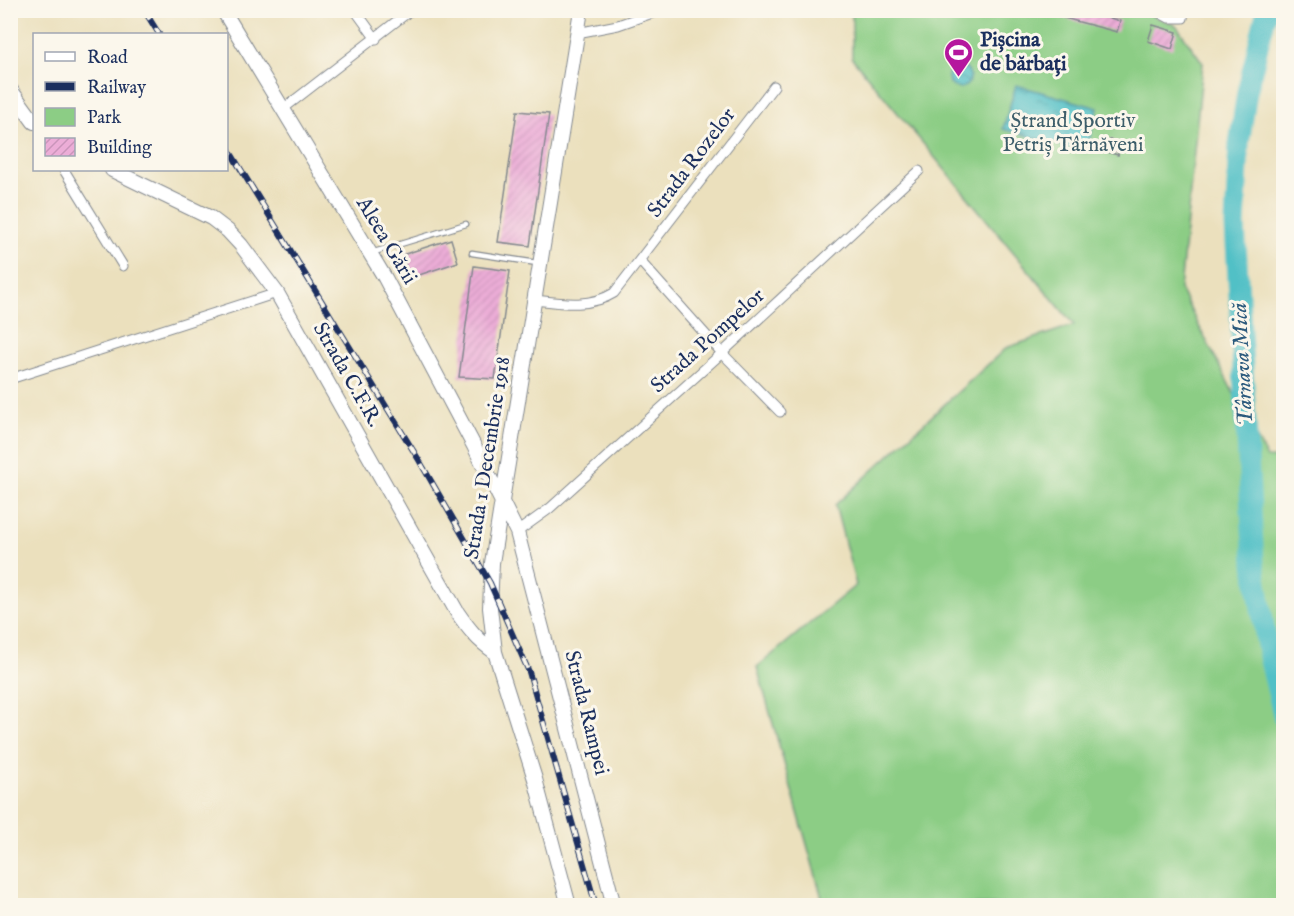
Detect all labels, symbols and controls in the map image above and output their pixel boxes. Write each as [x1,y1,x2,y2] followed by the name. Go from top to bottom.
[980,27,1067,78] place label: Pișcina de bărbați
[33,33,228,171] legend
[943,36,975,78] sports icon: Pișcina de bărbați
[87,47,128,70] text: Road
[87,77,146,100] text: Railway
[642,102,742,223] street label: Strada Rozelor
[87,107,122,130] text: Park
[1002,108,1144,159] park label: Ștrand Sportiv Petriș Târnăveni
[87,137,152,160] text: Building
[349,191,423,290] street label: Aleea Gării
[645,282,771,399] street label: Strada Pompelor
[1226,302,1260,426] water label: Târnava Mică
[306,318,388,432] street label: Strada C.F.R.
[459,355,517,561] street label: Strada 1 Decembrie 1918
[557,648,615,778] street label: Strada Rampei

